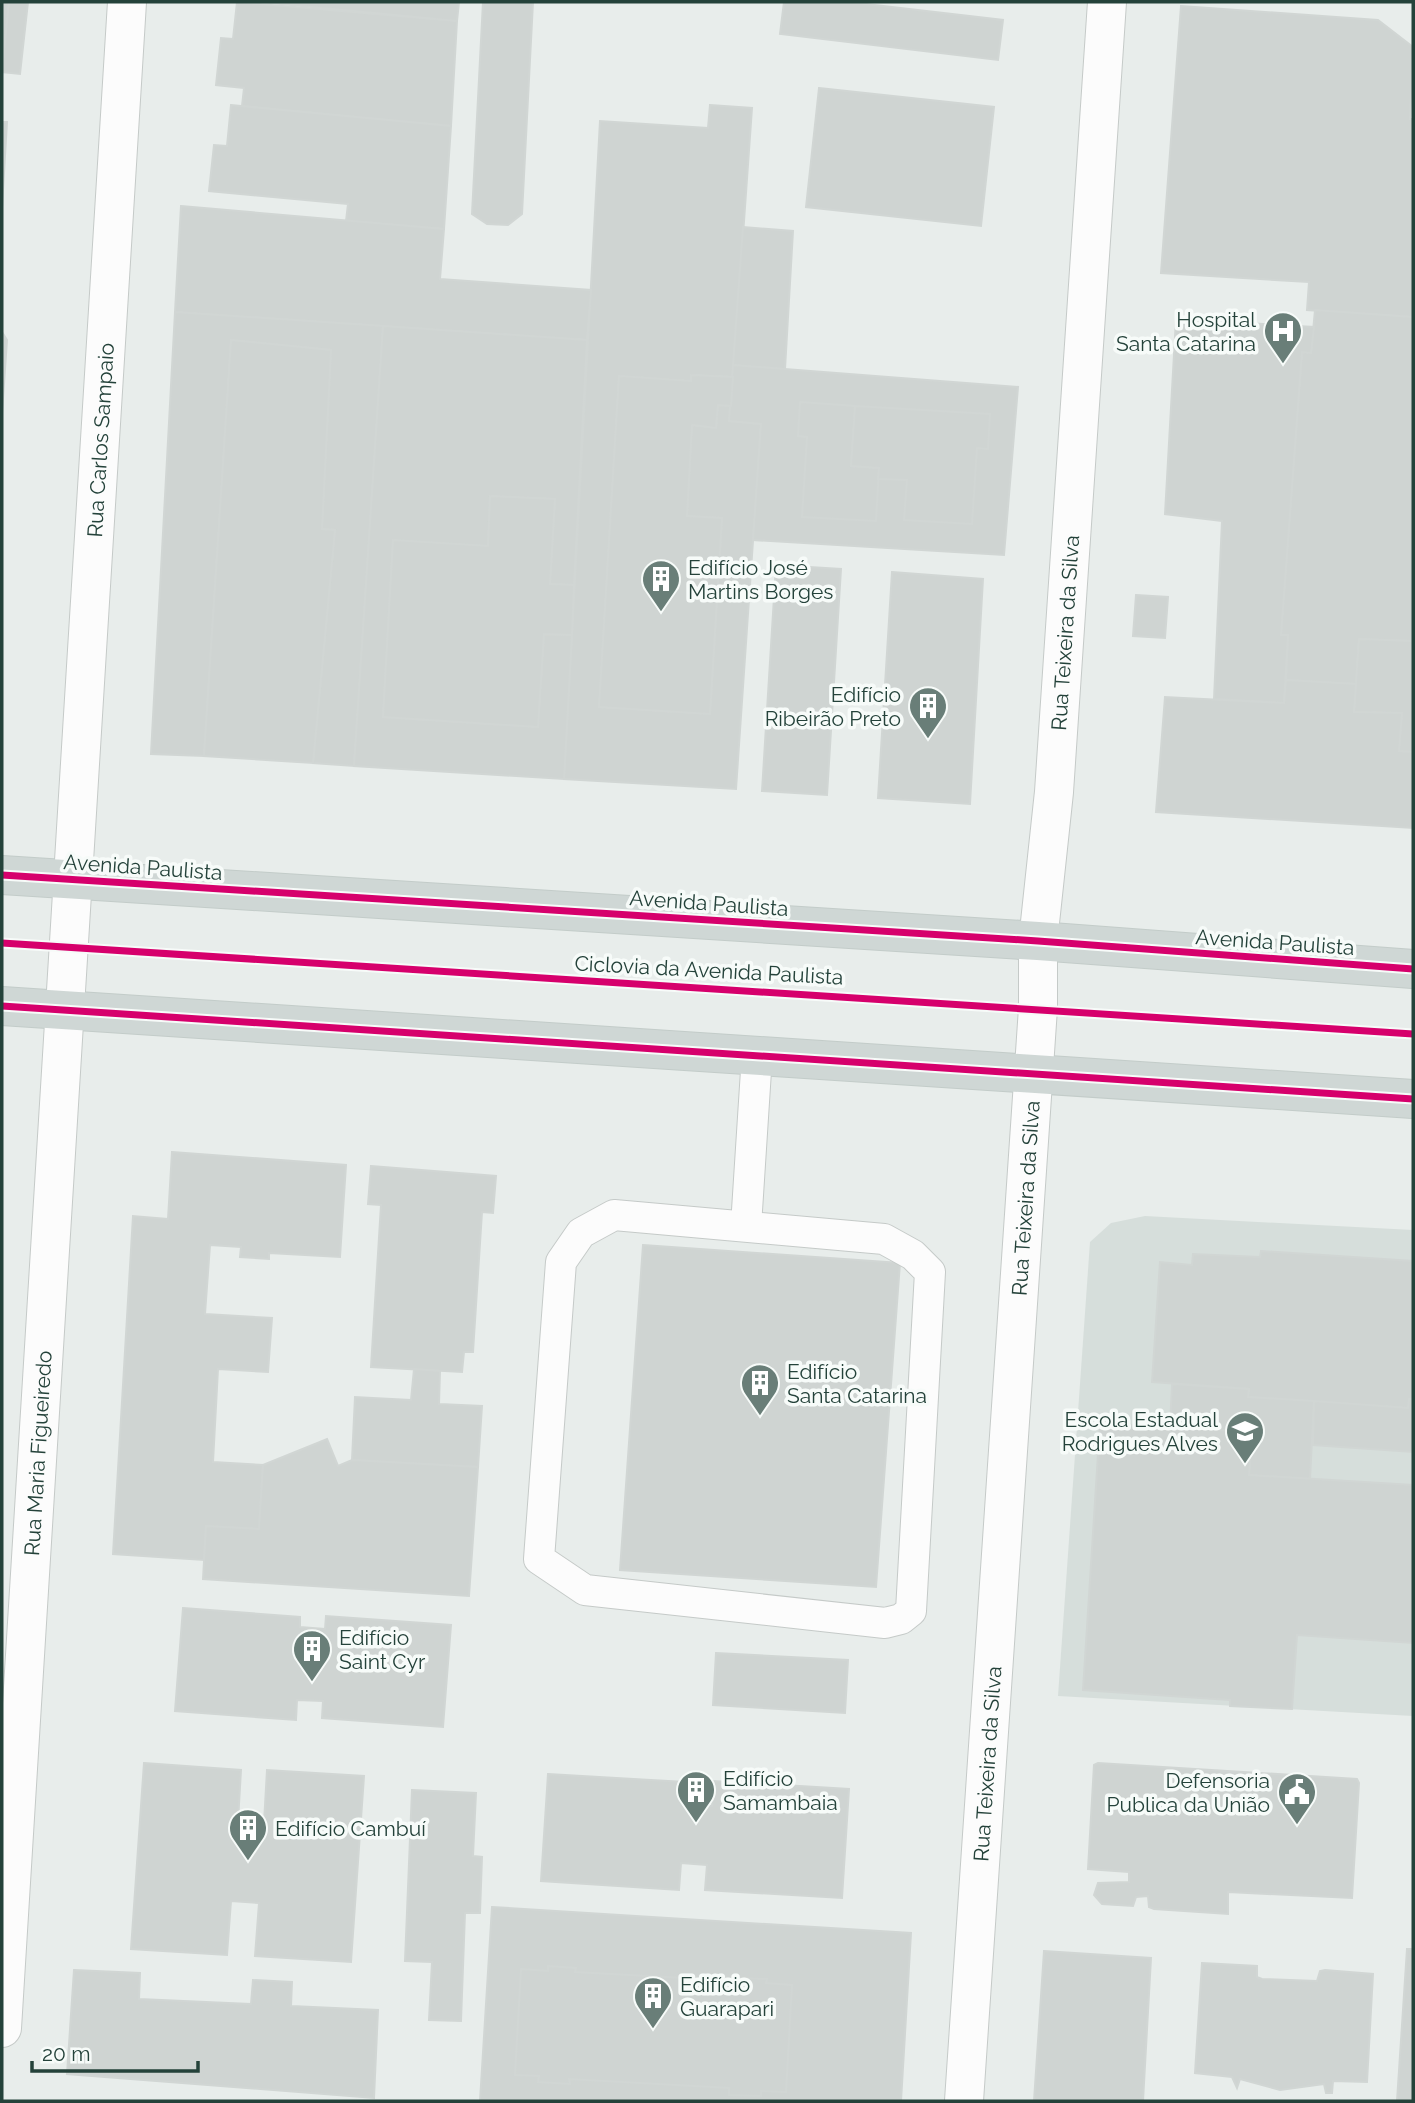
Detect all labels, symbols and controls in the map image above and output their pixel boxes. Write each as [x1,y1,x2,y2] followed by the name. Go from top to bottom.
[1116,307,1256,356] place label: Hospital Santa Catarina
[1262,310,1304,365] hospital icon: Hospital Santa Catarina
[81,342,118,538] street label: Rua Carlos Sampaio
[1046,534,1084,731] street label: Rua Teixeira da Silva
[688,555,834,604] place label: Edifício José Martins Borges
[640,558,682,613] building icon: Edifício José Martins Borges
[765,682,901,731] place label: Edifício Ribeirão Preto
[907,685,949,740] building icon: Edifício Ribeirão Preto
[63,849,223,885] street label: Avenida Paulista
[629,885,789,921] street label: Avenida Paulista
[1195,924,1355,960] street label: Avenida Paulista
[574,950,844,990] street label: Ciclovia da Avenida Paulista
[1006,1100,1044,1297] street label: Rua Teixeira da Silva
[19,1350,56,1556] street label: Rua Maria Figueiredo
[787,1359,927,1408] place label: Edifício Santa Catarina
[739,1362,781,1417] building icon: Edifício Santa Catarina
[1062,1407,1218,1456] place label: Escola Estadual Rodrigues Alves
[1224,1410,1266,1465] school or university icon: Escola Estadual Rodrigues Alves
[339,1625,426,1674] place label: Edifício Saint Cyr
[291,1628,333,1683] building icon: Edifício Saint Cyr
[968,1665,1006,1862] street label: Rua Teixeira da Silva
[723,1766,838,1815] place label: Edifício Samambaia
[1107,1768,1270,1817] place label: Defensoria Publica da União
[675,1769,717,1824] building icon: Edifício Samambaia
[1276,1771,1318,1826] public building icon: Defensoria Publica da União
[227,1807,269,1862] building icon: Edifício Cambuí
[275,1816,426,1841] place label: Edifício Cambuí
[680,1972,774,2021] place label: Edifício Guarapari
[632,1975,674,2030] building icon: Edifício Guarapari
[32,2030,198,2074] scale bar
[42,2041,90,2066] text: 20 m

